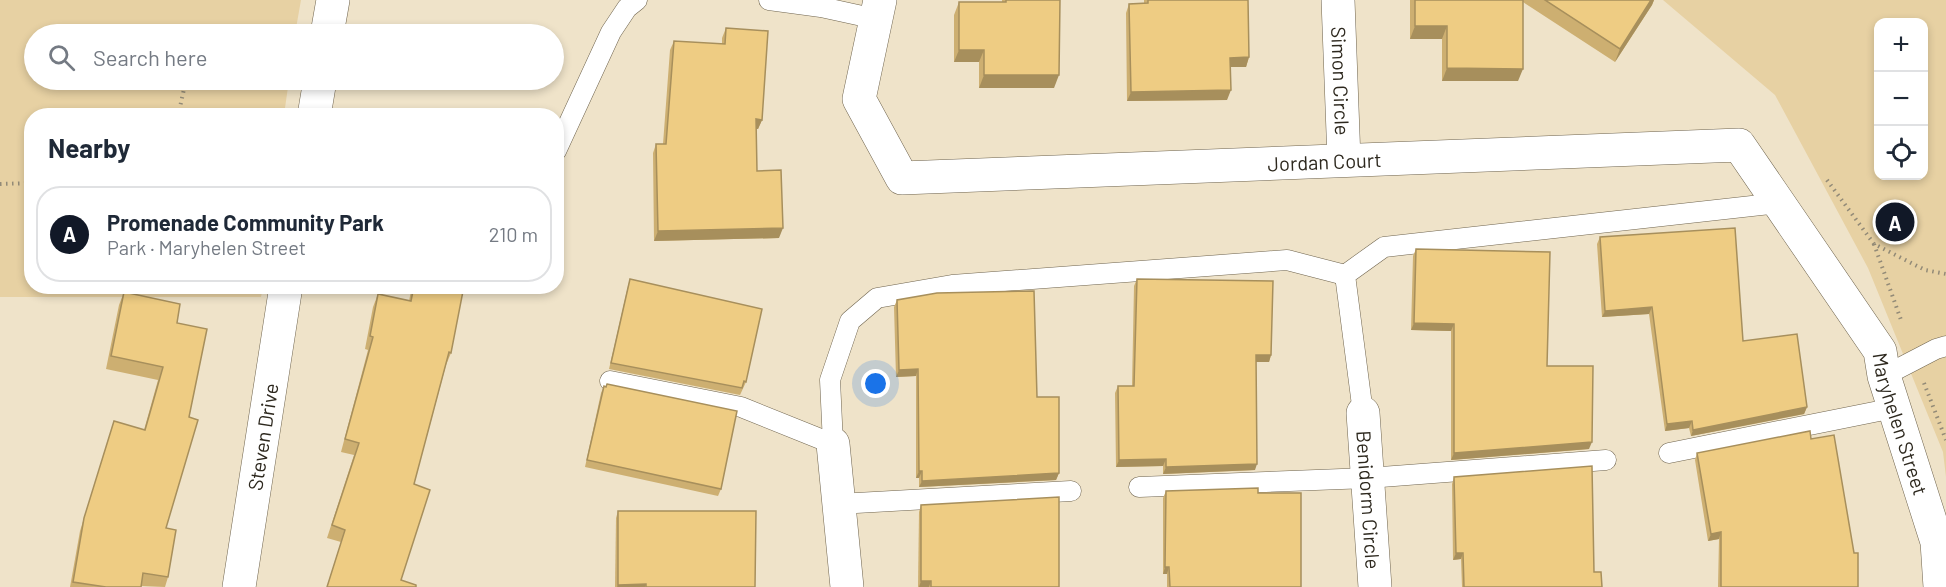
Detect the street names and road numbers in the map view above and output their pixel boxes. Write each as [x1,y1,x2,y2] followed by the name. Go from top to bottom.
[1327,26,1355,136] street label: Simon Circle
[1267,147,1382,176] street label: Jordan Court
[1868,351,1933,498] street label: Maryhelen Street
[242,381,283,492] street label: Steven Drive
[1352,430,1386,570] street label: Benidorm Circle

